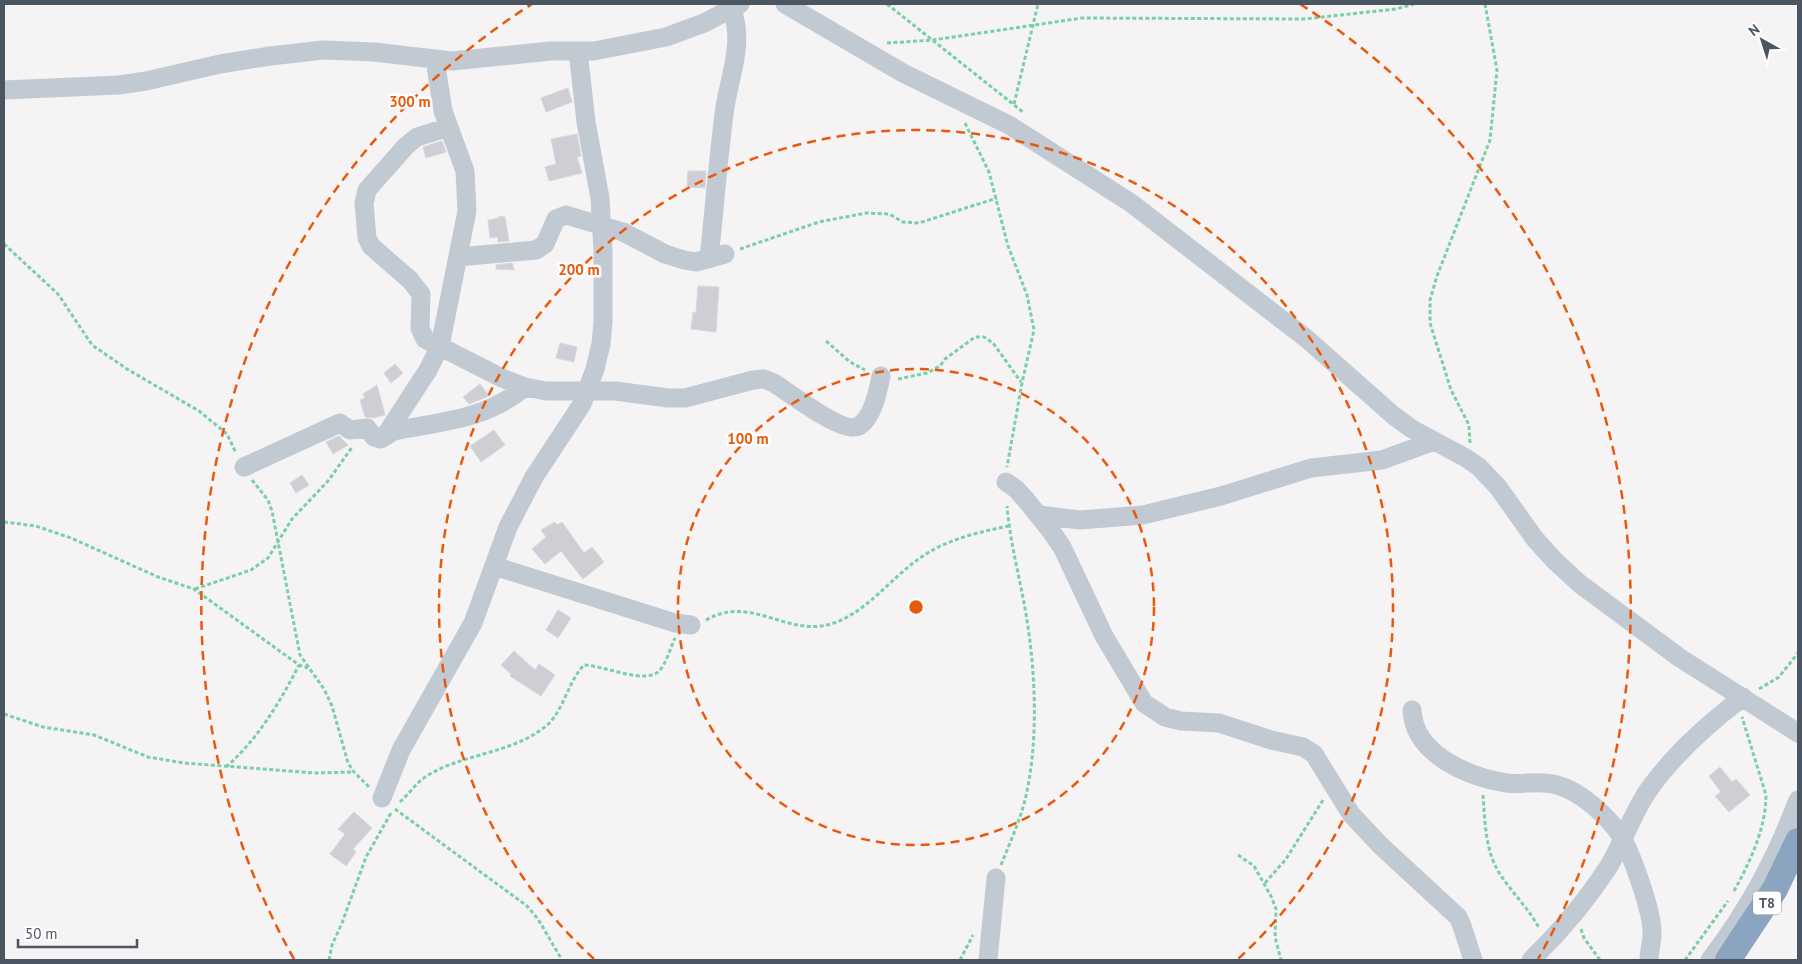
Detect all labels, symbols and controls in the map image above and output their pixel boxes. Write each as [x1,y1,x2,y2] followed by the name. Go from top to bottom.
[1737,15,1787,65] north arrow
[1745,20,1763,40] text: N
[389,92,431,111] text: 300 m
[558,260,600,279] text: 200 m
[727,429,769,448] text: 100 m
[907,598,925,616] centre of rings
[1753,891,1781,914] road number: T8
[18,916,136,948] scale bar
[25,924,58,943] text: 50 m

